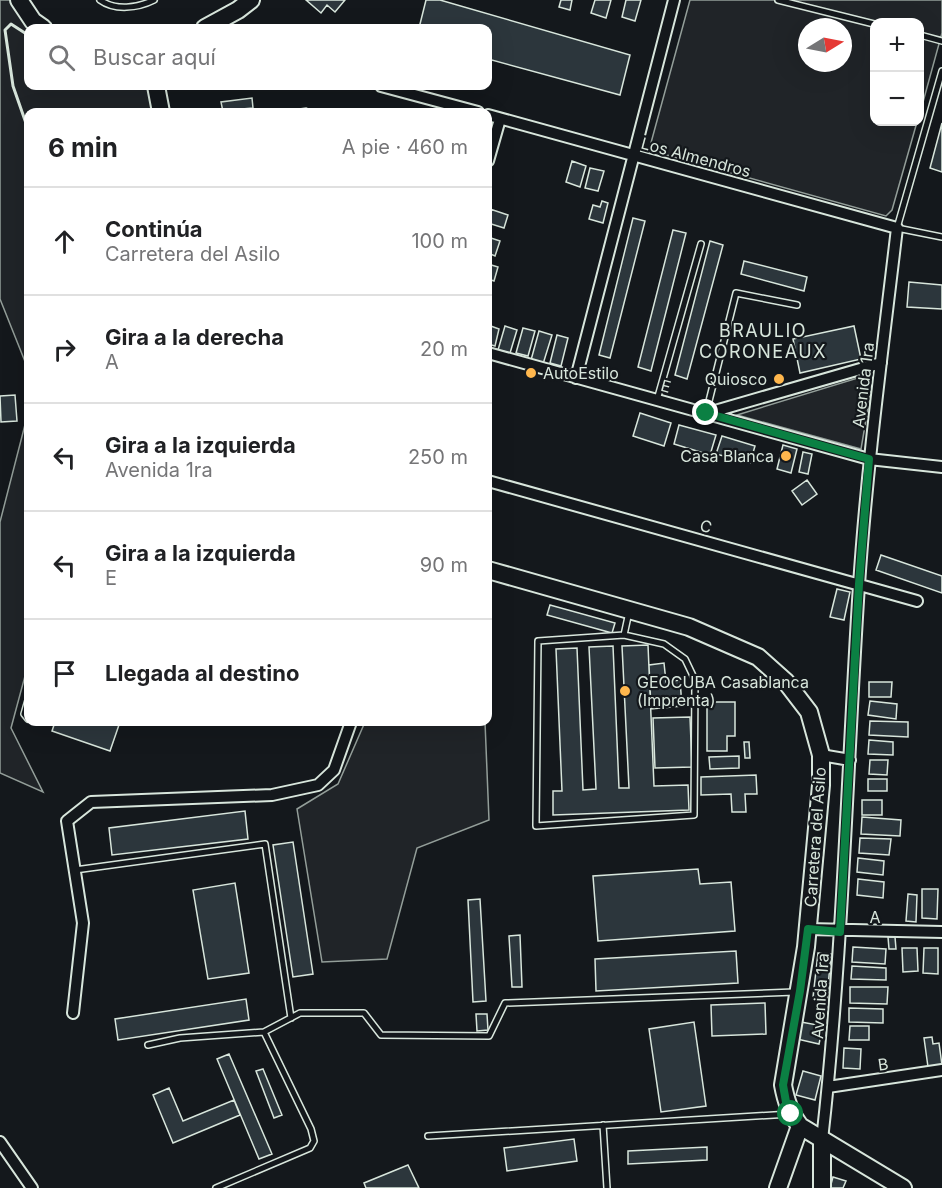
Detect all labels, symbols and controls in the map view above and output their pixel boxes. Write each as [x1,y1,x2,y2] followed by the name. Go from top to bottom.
[798,18,852,72] north arrow
[870,18,924,126] map controls
[870,18,924,72] button: +
[24,24,492,90] search box
[45,41,78,74] icon: search
[93,44,216,70] text: Buscar aquí
[870,72,924,126] button: −
[48,132,118,163] text: 6 min
[639,133,753,181] street label: Los Almendros
[342,135,468,159] text: A pie · 460 m
[105,216,203,242] text: Continúa
[48,225,81,258] icon: ahead
[411,229,468,253] text: 100 m
[105,242,280,266] text: Carretera del Asilo
[699,320,827,362] district label: BRAULIO CORONEAUX
[105,324,284,350] text: Gira a la derecha
[48,333,81,366] icon: right
[420,337,468,361] text: 20 m
[848,341,878,429] street label: Avenida 1ra
[105,350,119,374] text: A
[543,363,619,383] place label: AutoEstilo
[524,366,538,380] marker: AutoEstilo
[705,369,767,389] place label: Quiosco
[772,372,786,386] marker: Quiosco
[659,375,673,397] street label: E
[692,399,718,425] route end
[105,432,296,458] text: Gira a la izquierda
[48,441,81,474] icon: left
[408,445,468,469] text: 250 m
[680,446,774,466] place label: Casa Blanca
[779,449,793,463] marker: Casa Blanca
[105,458,213,482] text: Avenida 1ra
[698,515,714,537] street label: C
[105,540,296,566] text: Gira a la izquierda
[48,549,81,582] icon: left
[420,553,468,577] text: 90 m
[105,566,117,590] text: E
[48,657,81,690] icon: arrive
[105,660,299,686] text: Llegada al destino
[637,672,809,710] place label: GEOCUBA Casablanca (Imprenta)
[618,684,632,698] marker: GEOCUBA Casablanca (Imprenta)
[800,766,830,908] street label: Carretera del Asilo
[869,907,881,927] street label: A
[807,952,833,1040] street label: Avenida 1ra
[876,1053,890,1075] street label: B
[777,1100,803,1126] route start

